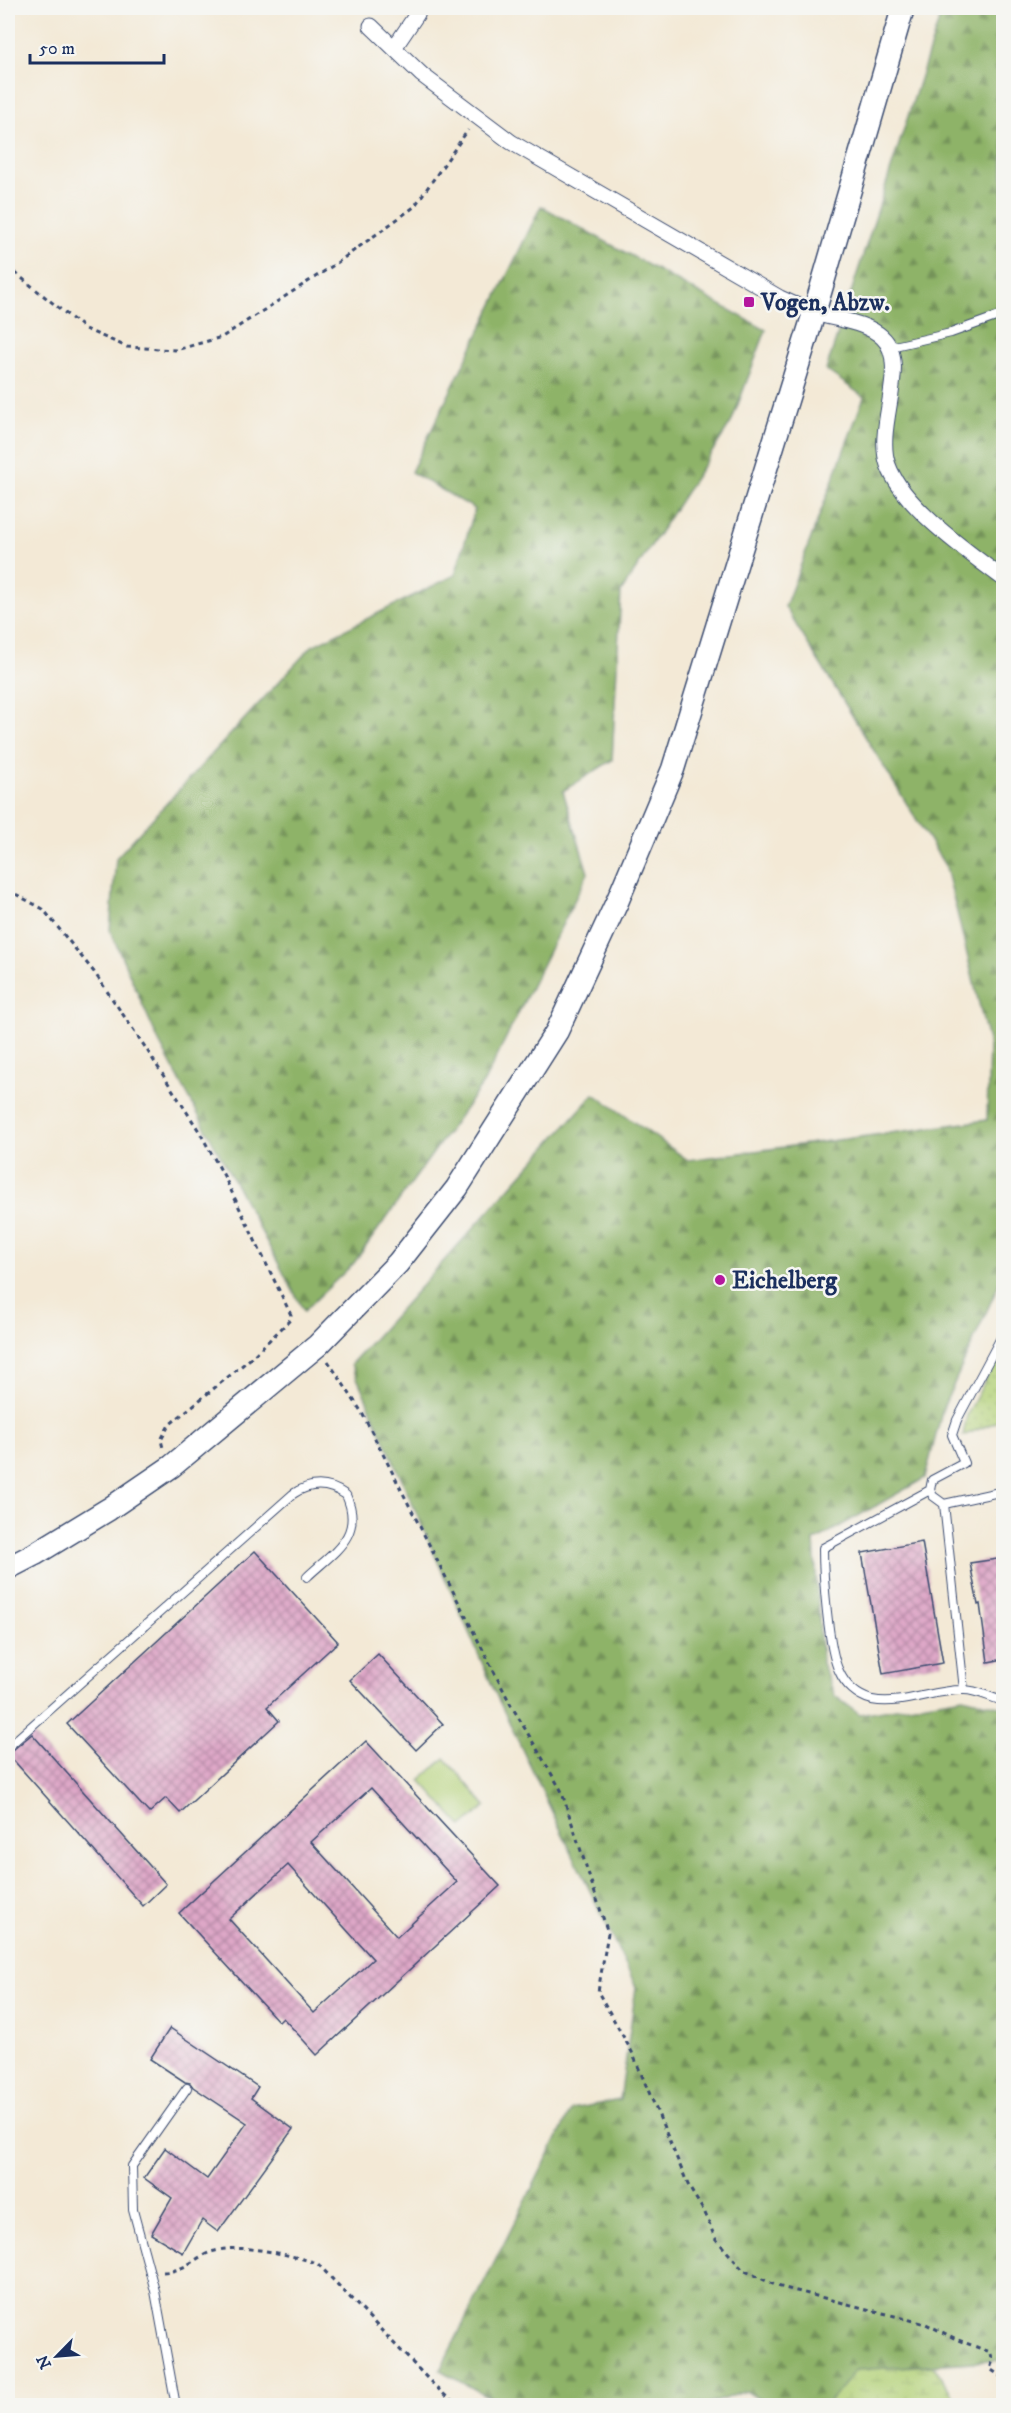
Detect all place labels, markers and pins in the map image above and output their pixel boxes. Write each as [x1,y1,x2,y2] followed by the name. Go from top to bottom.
[760,288,890,318] place label: Vogen, Abzw.
[742,295,756,309] marker: Vogen, Abzw.
[732,1266,838,1296] place label: Eichelberg
[713,1273,727,1287] marker: Eichelberg

